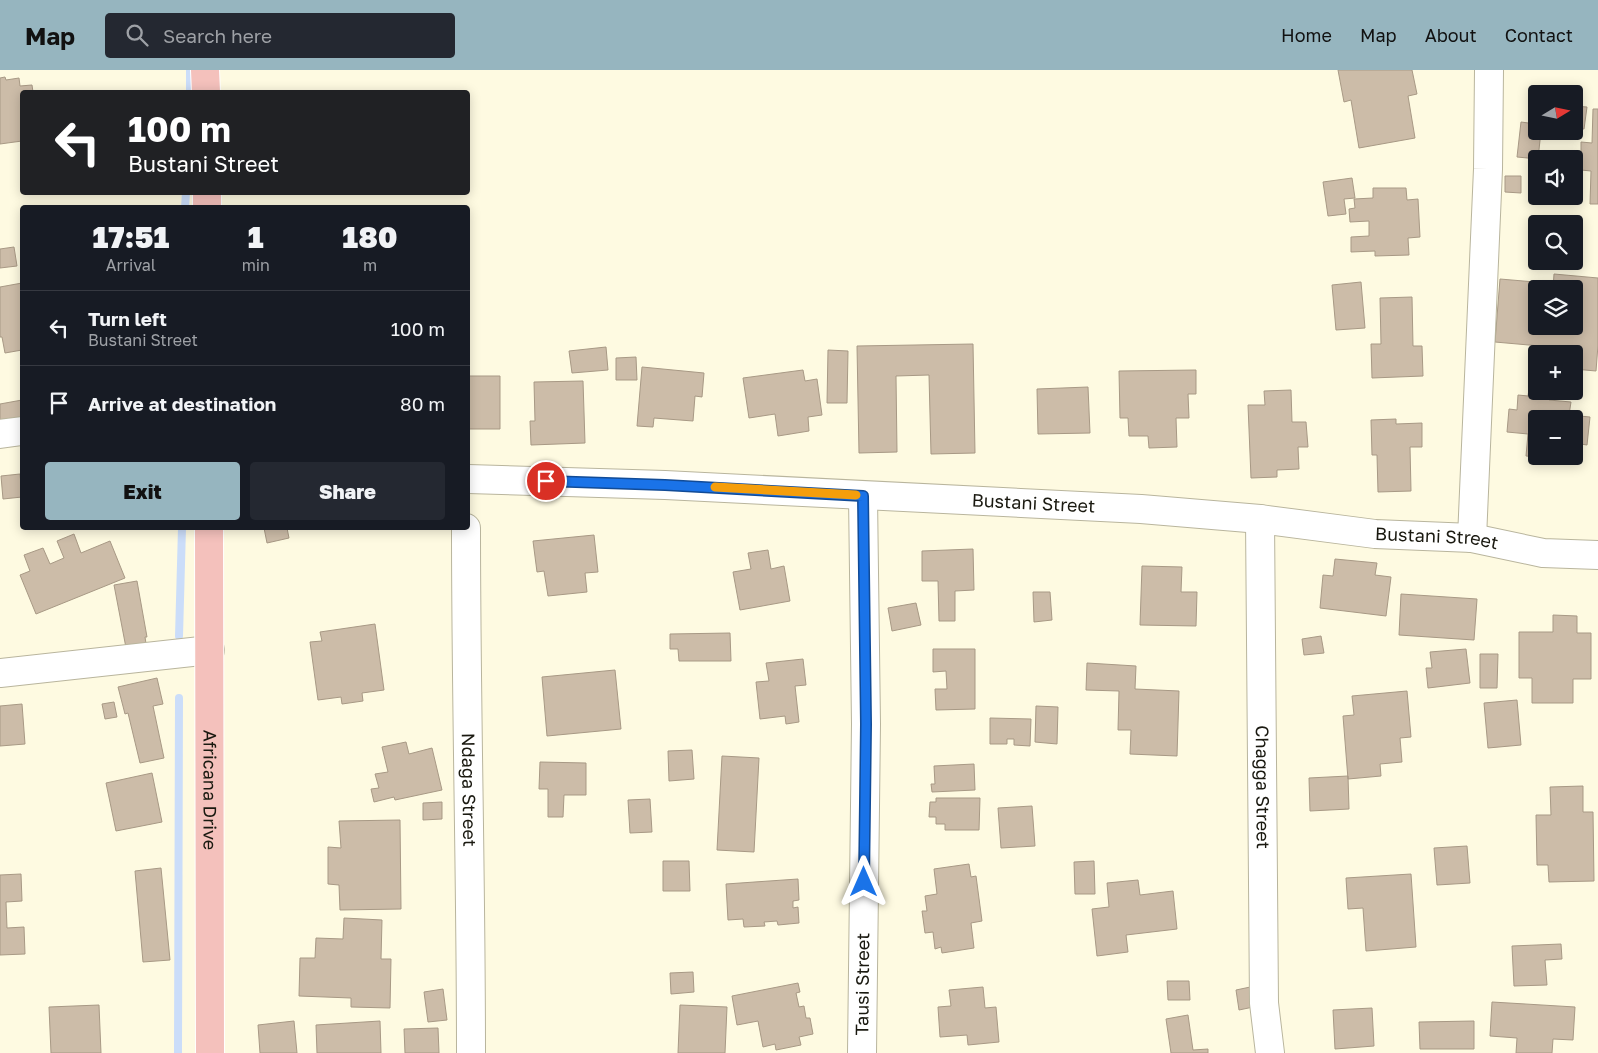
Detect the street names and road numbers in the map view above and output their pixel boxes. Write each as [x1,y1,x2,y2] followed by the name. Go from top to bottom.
[971,488,1096,517] street label: Bustani Street
[1375,522,1501,553] street label: Bustani Street
[1252,725,1275,849] street label: Chagga Street
[199,730,222,850] street label: Africana Drive
[458,733,481,847] street label: Ndaga Street
[850,932,873,1036] street label: Tausi Street

